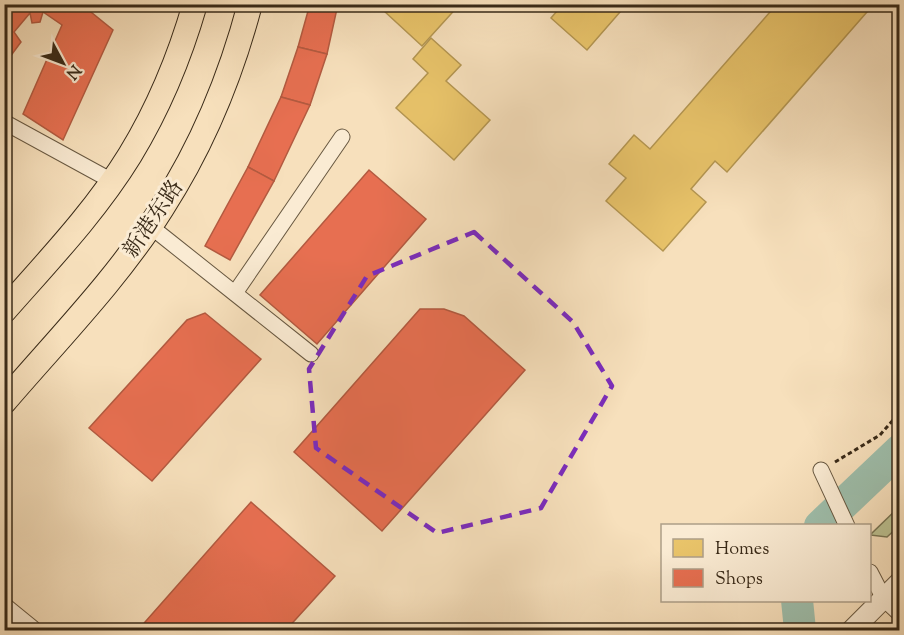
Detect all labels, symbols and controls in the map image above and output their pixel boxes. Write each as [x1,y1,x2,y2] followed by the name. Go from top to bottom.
[33,33,93,93] north arrow
[59,59,85,84] text: N
[117,174,192,265] street label: 新港东路
[661,524,871,602] legend
[715,537,769,563] text: Homes
[715,567,763,593] text: Shops

